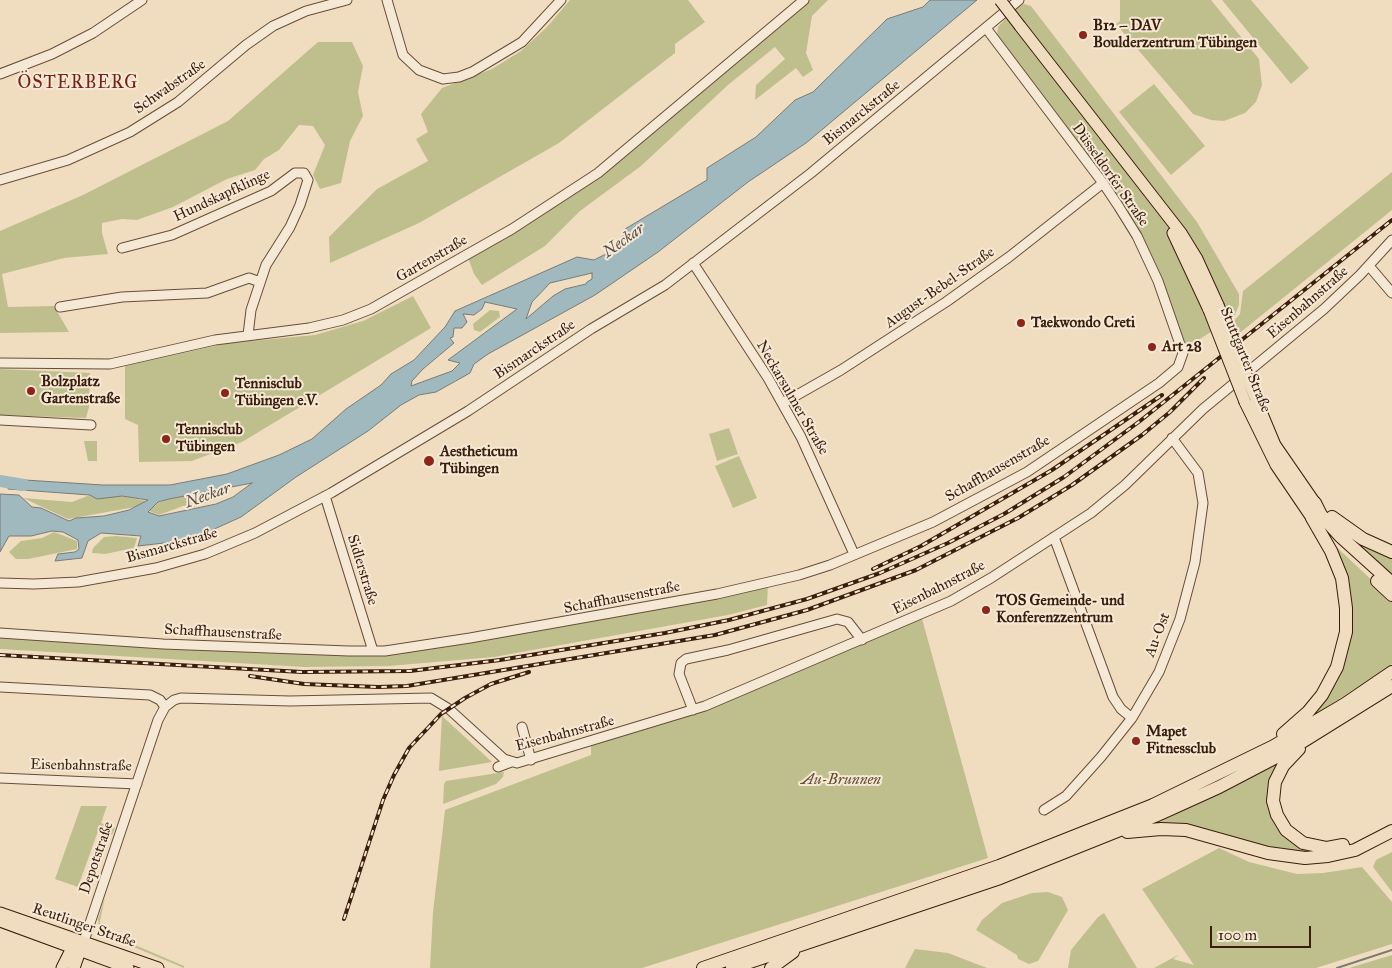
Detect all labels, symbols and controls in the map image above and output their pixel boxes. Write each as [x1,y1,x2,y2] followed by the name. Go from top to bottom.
[1093,17,1257,52] place label: B12 – DAV Boulderzentrum Tübingen
[1077,29,1089,41] marker: B12 – DAV Boulderzentrum Tübingen
[131,56,209,118] street label: Schwabstraße
[16,73,140,95] district label: ÖSTERBERG
[820,76,904,150] street label: Bismarckstraße
[1068,120,1152,230] street label: Düsseldorfer Straße
[171,166,273,226] street label: Hundskapfklinge
[599,219,649,263] water label: Neckar
[393,231,471,287] street label: Gartenstraße
[882,243,998,333] street label: August-Bebel-Straße
[1264,263,1352,343] street label: Eisenbahnstraße
[1216,305,1274,415] street label: Stuttgarter Straße
[1031,314,1135,332] place label: Taekwondo Creti
[491,316,579,384] street label: Bismarckstraße
[1015,317,1027,329] marker: Taekwondo Creti
[752,338,832,458] street label: Neckarsulmer Straße
[1162,338,1202,356] place label: Art 28
[1146,341,1158,353] marker: Art 28
[41,373,120,408] place label: Bolzplatz Gartenstraße
[235,375,318,410] place label: Tennisclub Tübingen e.V.
[25,385,37,397] marker: Bolzplatz Gartenstraße
[219,387,231,399] marker: Tennisclub Tübingen e.V.
[176,421,243,456] place label: Tennisclub Tübingen
[942,432,1054,506] street label: Schaffhausenstraße
[160,433,172,445] marker: Tennisclub Tübingen
[440,443,518,478] place label: Aestheticum Tübingen
[422,454,436,468] marker: Aestheticum Tübingen
[183,479,233,513] water label: Neckar
[124,524,220,568] street label: Bismarckstraße
[343,533,381,607] street label: Sidlerstraße
[890,557,988,619] street label: Eisenbahnstraße
[562,578,682,618] street label: Schaffhausenstraße
[996,592,1125,627] place label: TOS Gemeinde- und Konferenzzentrum
[980,604,992,616] marker: TOS Gemeinde- und Konferenzzentrum
[1141,610,1175,660] street label: Au-Ost
[164,621,282,645] street label: Schaffhausenstraße
[514,712,616,756] street label: Eisenbahnstraße
[1146,723,1216,758] place label: Mapet Fitnessclub
[1130,735,1142,747] marker: Mapet Fitnessclub
[30,756,132,776] street label: Eisenbahnstraße
[801,771,881,789] park label: Au-Brunnen
[76,819,118,897] street label: Depotstraße
[30,900,138,952] street label: Reutlinger Straße
[1212,916,1313,948] scale bar
[1218,926,1257,944] text: 100 m

